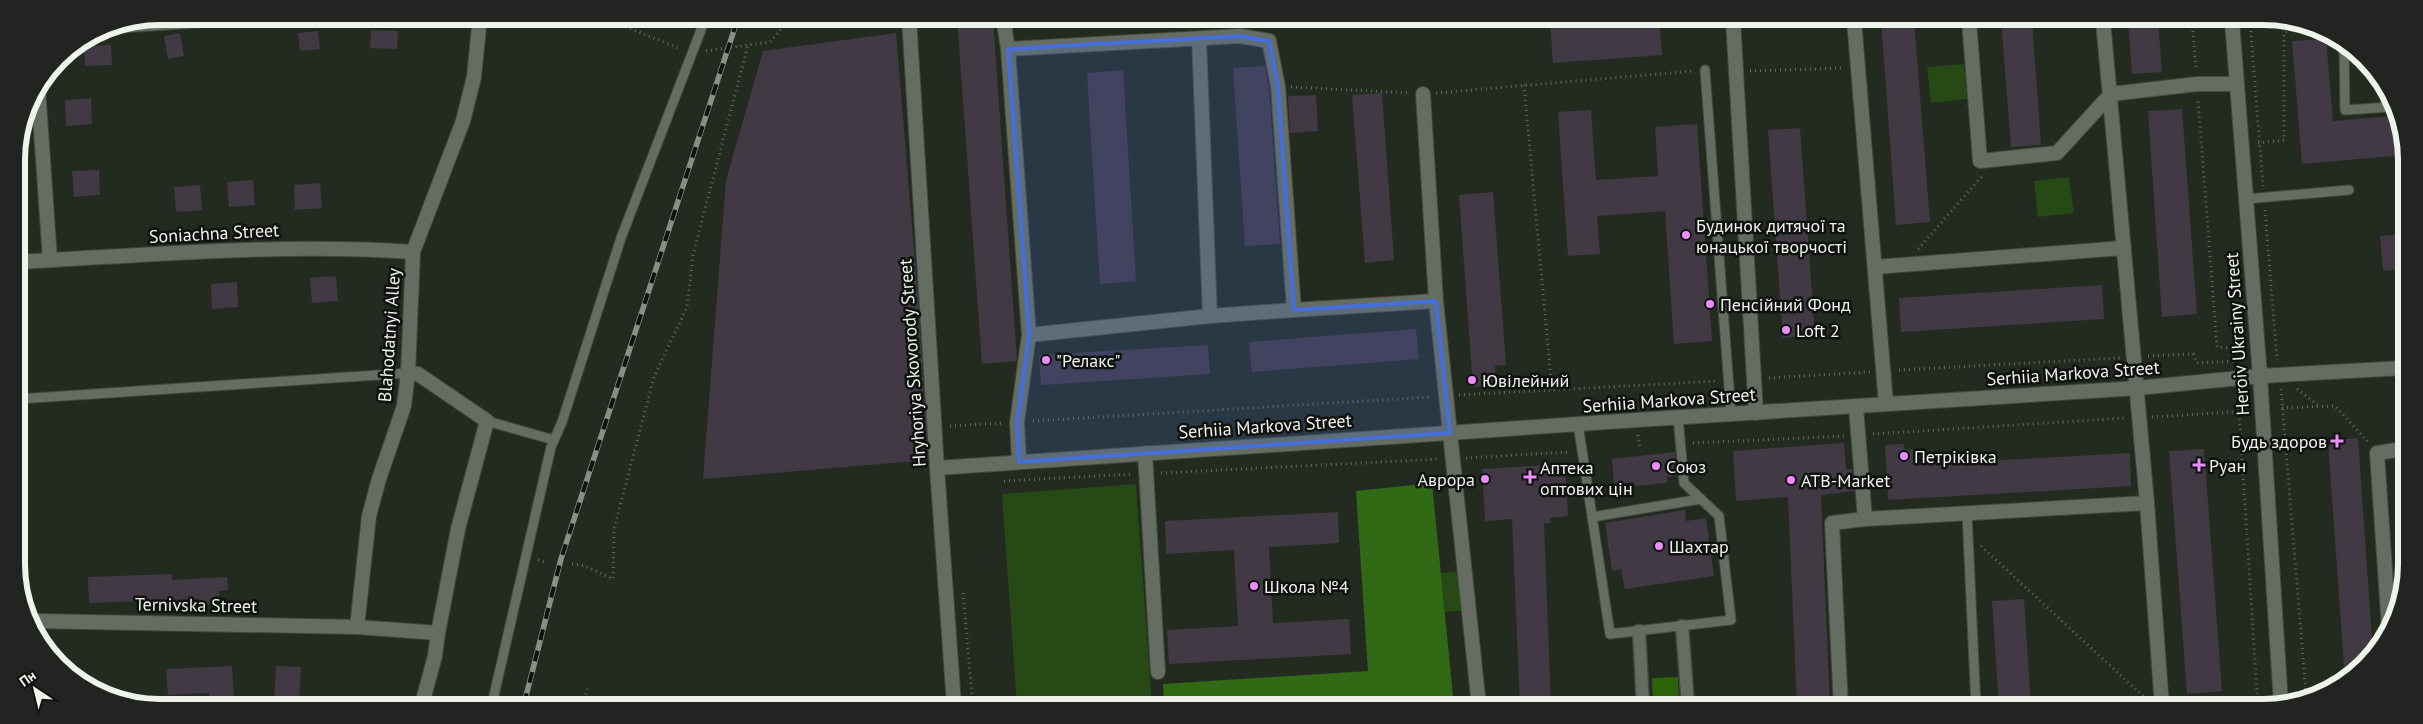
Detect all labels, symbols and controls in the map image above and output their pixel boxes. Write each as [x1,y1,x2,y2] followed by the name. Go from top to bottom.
[1696,214,1847,258] place label: Будинок дитячої та юнацької творчості
[148,218,280,248] street label: Soniachna Street
[1680,229,1692,241] marker: Будинок дитячої та юнацької творчості
[2220,252,2254,416] street label: Heroiv Ukrainy Street
[893,258,931,468] street label: Hryhoriya Skovorody Street
[373,267,405,403] street label: Blahodatnyi Alley
[1720,293,1851,316] place label: Пенсійний Фонд
[1704,298,1716,310] marker: Пенсійний Фонд
[1796,319,1840,342] place label: Loft 2
[1780,324,1792,336] marker: Loft 2
[1056,349,1121,372] place label: "Релакс"
[1040,354,1052,366] marker: "Релакс"
[1986,355,2160,391] street label: Serhiia Markova Street
[1482,369,1569,392] place label: Ювілейний
[1466,374,1478,386] marker: Ювілейний
[1582,382,1756,418] street label: Serhiia Markova Street
[1178,408,1352,444] street label: Serhiia Markova Street
[2231,430,2327,453] place label: Будь здоров
[2331,435,2343,447] marker: Будь здоров
[1914,445,1997,468] place label: Петріківка
[1898,450,1910,462] marker: Петріківка
[2209,454,2246,477] place label: Руан
[1666,455,1706,478] place label: Союз
[1540,456,1633,500] place label: Аптека оптових цін
[2193,459,2205,471] marker: Руан
[1650,460,1662,472] marker: Союз
[1417,468,1475,491] place label: Аврора
[1801,469,1890,492] place label: ATB-Market
[1524,471,1536,483] marker: Аптека оптових цін
[1479,473,1491,485] marker: Аврора
[1785,474,1797,486] marker: ATB-Market
[1669,535,1729,558] place label: Шахтар
[1653,540,1665,552] marker: Шахтар
[1264,575,1349,598] place label: Школа №4
[1248,580,1260,592] marker: Школа №4
[135,592,257,618] street label: Ternivska Street
[10,664,60,714] north arrow
[16,666,39,690] text: Пн

